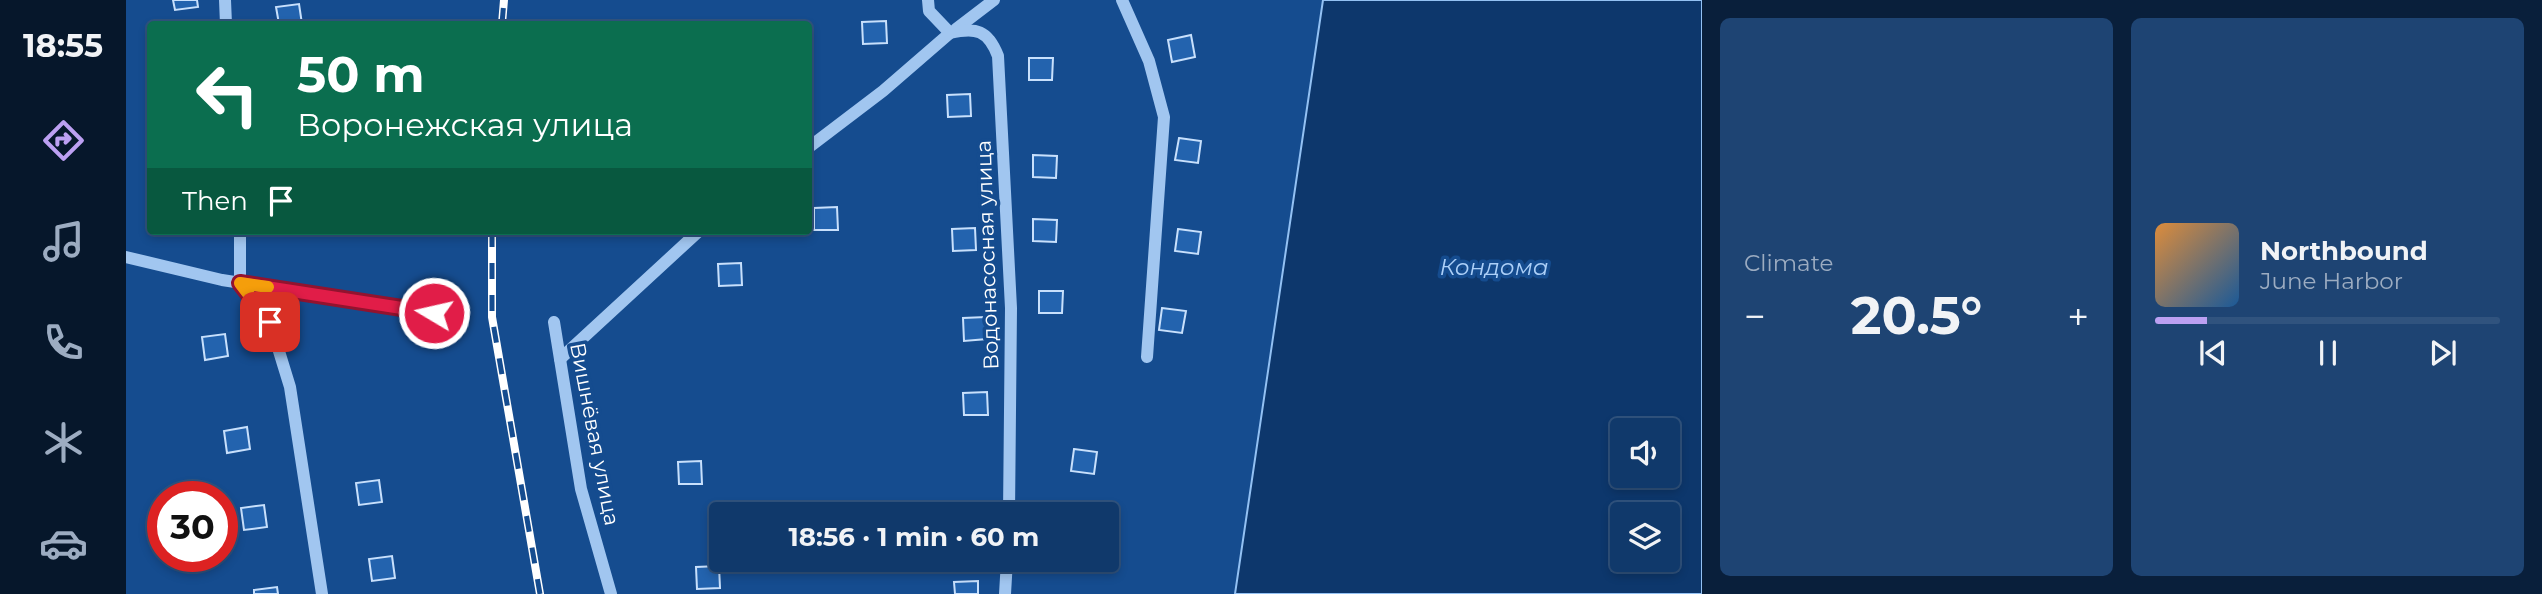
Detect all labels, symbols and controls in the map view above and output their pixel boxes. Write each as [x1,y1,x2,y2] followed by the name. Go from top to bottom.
[23,26,103,65] text: 18:55
[297,45,425,104] text: 50 m
[182,49,273,140] icon: left
[297,105,633,144] text: Воронежская улица
[39,116,88,165] icon: directions
[971,140,1003,370] street label: Водонасосная улица
[262,182,300,220] icon: arrive
[182,185,248,217] text: Then
[39,217,88,266] icon: music
[2260,235,2428,267] text: Northbound
[1744,249,1833,277] text: Climate
[1439,253,1549,281] water label: Кондома
[2260,267,2403,295] text: June Harbor
[397,276,471,350] position arrow
[1851,284,1982,347] text: 20.5°
[240,292,300,352] pin
[1744,293,1766,340] text: −
[2067,293,2089,340] text: +
[251,303,289,341] icon: arrive
[39,318,88,367] icon: phone
[2194,334,2232,372] icon: previous
[2309,334,2347,372] icon: pause
[2424,334,2462,372] icon: next
[565,341,625,527] street label: Вишнёвая улица
[39,418,88,467] icon: climate
[1610,418,1680,572] map controls
[1610,418,1680,488] button: sound
[147,481,238,572] speed limit sign: 30
[1610,502,1680,572] button: layers
[39,519,88,568] icon: car
[789,521,1039,553] text: 18:56 · 1 min · 60 m

